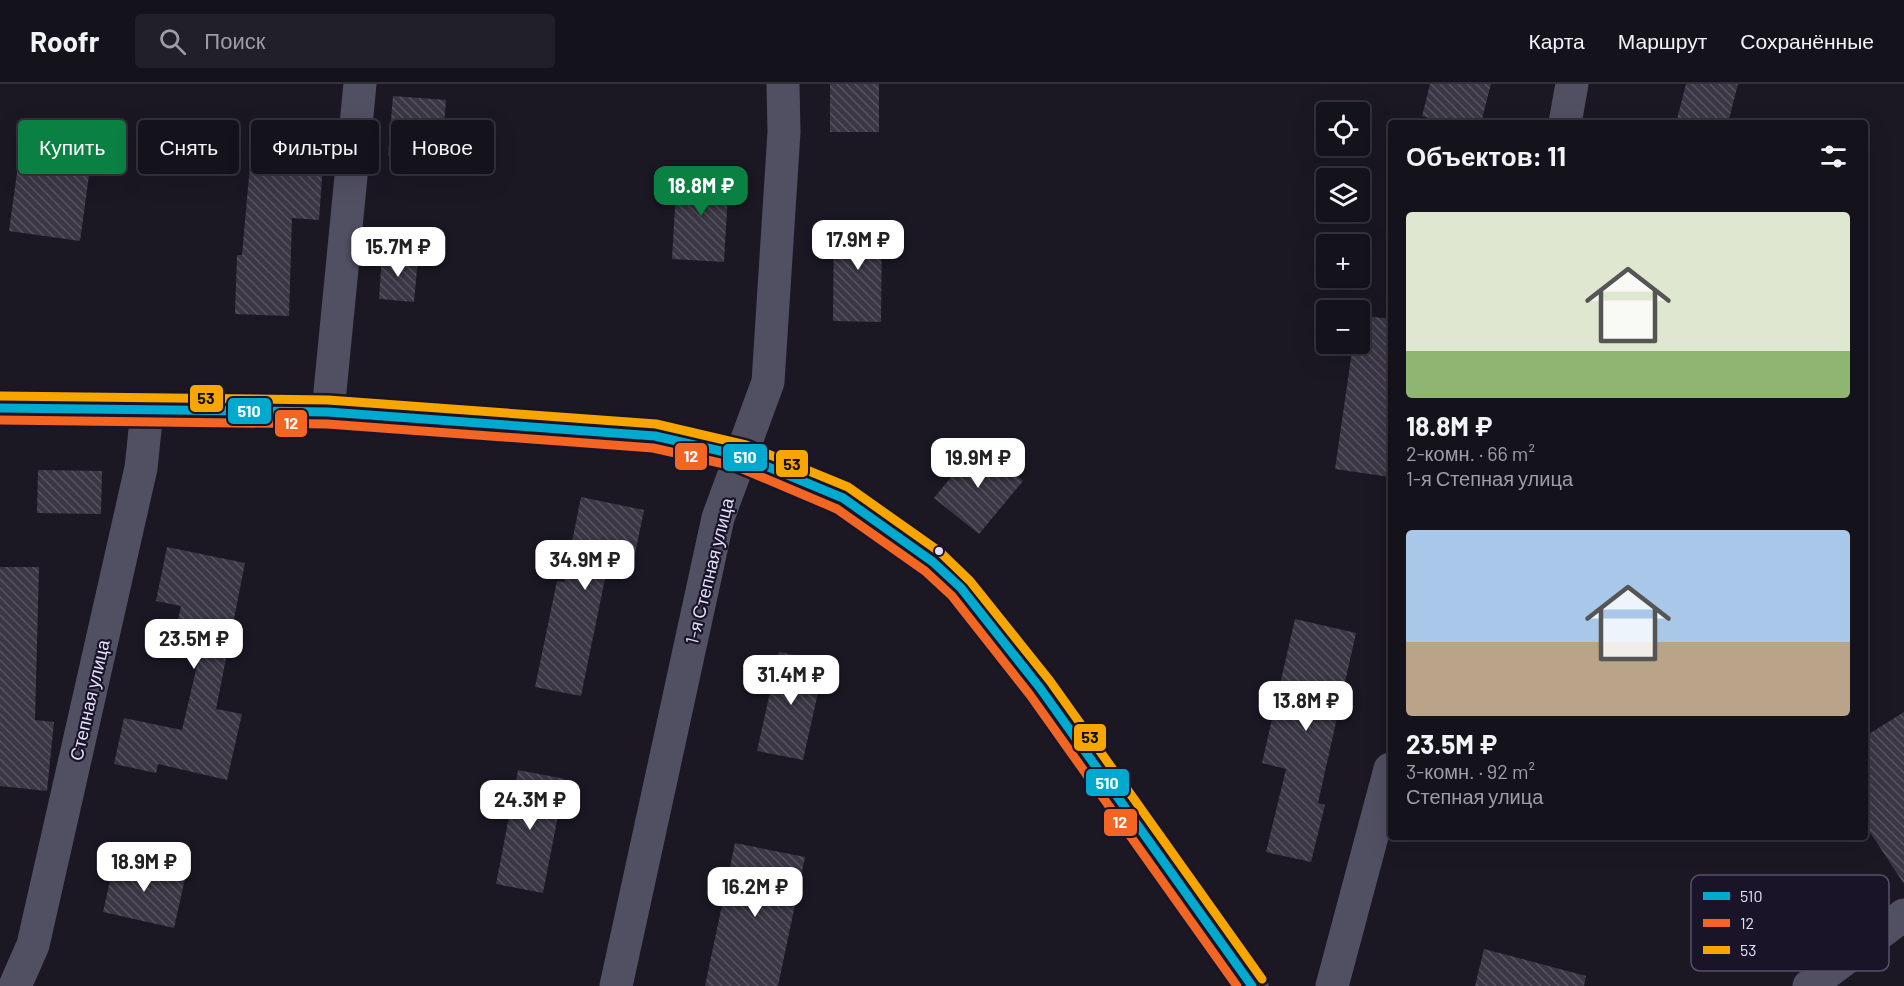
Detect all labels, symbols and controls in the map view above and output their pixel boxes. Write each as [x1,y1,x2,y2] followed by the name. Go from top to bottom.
[135,14,555,68] search box
[30,24,99,58] text: Roofr
[156,25,189,58] icon: search
[204,27,265,53] text: Поиск
[1529,28,1585,53] text: Карта
[1618,28,1707,53] text: Маршрут
[1740,28,1874,53] text: Сохранённые
[1316,102,1370,354] map controls
[1316,102,1370,156] button: locate
[18,120,126,174] chip: Купить
[138,120,239,174] chip: Снять
[251,120,379,174] chip: Фильтры
[391,120,494,174] chip: Новое
[1406,140,1566,171] text: Объектов: 11
[1817,140,1850,173] icon: filters
[646,166,756,217] pin: 18.8M ₽
[1316,168,1370,222] button: layers
[668,173,734,197] text: 18.8M ₽
[803,220,913,271] pin: 17.9M ₽
[343,227,453,278] pin: 15.7M ₽
[826,227,890,251] text: 17.9M ₽
[365,234,431,258] text: 15.7M ₽
[1316,234,1370,288] button: +
[1574,251,1682,359] icon: home
[1316,300,1370,354] button: −
[189,384,224,413] line badge: 53
[197,388,215,407] text: 53
[227,397,272,425] line badge: 510
[237,401,261,420] text: 510
[274,409,308,438] line badge: 12
[1406,410,1492,441] text: 18.8M ₽
[284,413,298,432] text: 12
[923,438,1033,489] pin: 19.9M ₽
[1406,441,1535,465] text: 2-комн. · 66 m²
[674,442,708,471] line badge: 12
[722,443,768,472] line badge: 510
[945,445,1011,469] text: 19.9M ₽
[684,446,698,465] text: 12
[733,447,757,466] text: 510
[775,449,809,478] line badge: 53
[783,454,801,473] text: 53
[1406,466,1573,490] text: 1-я Степная улица
[680,494,738,647] street label: 1-я Степная улица
[530,540,640,591] pin: 34.9M ₽
[933,545,945,557] unlabelled marker
[549,547,621,571] text: 34.9M ₽
[1574,569,1682,677] icon: home
[139,619,249,670] pin: 23.5M ₽
[159,626,229,650] text: 23.5M ₽
[64,636,114,763] street label: Степная улица
[736,655,846,706] pin: 31.4M ₽
[757,662,825,686] text: 31.4M ₽
[1251,681,1361,732] pin: 13.8M ₽
[1273,688,1339,712] text: 13.8M ₽
[1073,723,1107,752] line badge: 53
[1081,727,1099,746] text: 53
[1406,728,1497,759] text: 23.5M ₽
[1406,759,1535,783] text: 3-комн. · 92 m²
[1085,768,1130,797] line badge: 510
[1095,773,1119,792] text: 510
[475,780,585,831] pin: 24.3M ₽
[1406,784,1543,808] text: Степная улица
[494,787,566,811] text: 24.3M ₽
[1103,808,1138,837] line badge: 12
[1113,812,1127,831] text: 12
[89,842,199,893] pin: 18.9M ₽
[111,849,177,873] text: 18.9M ₽
[700,867,810,918] pin: 16.2M ₽
[722,874,788,898] text: 16.2M ₽
[1691,875,1889,971] legend
[1740,886,1762,905] text: 510
[1740,913,1754,932] text: 12
[1740,940,1756,959] text: 53

